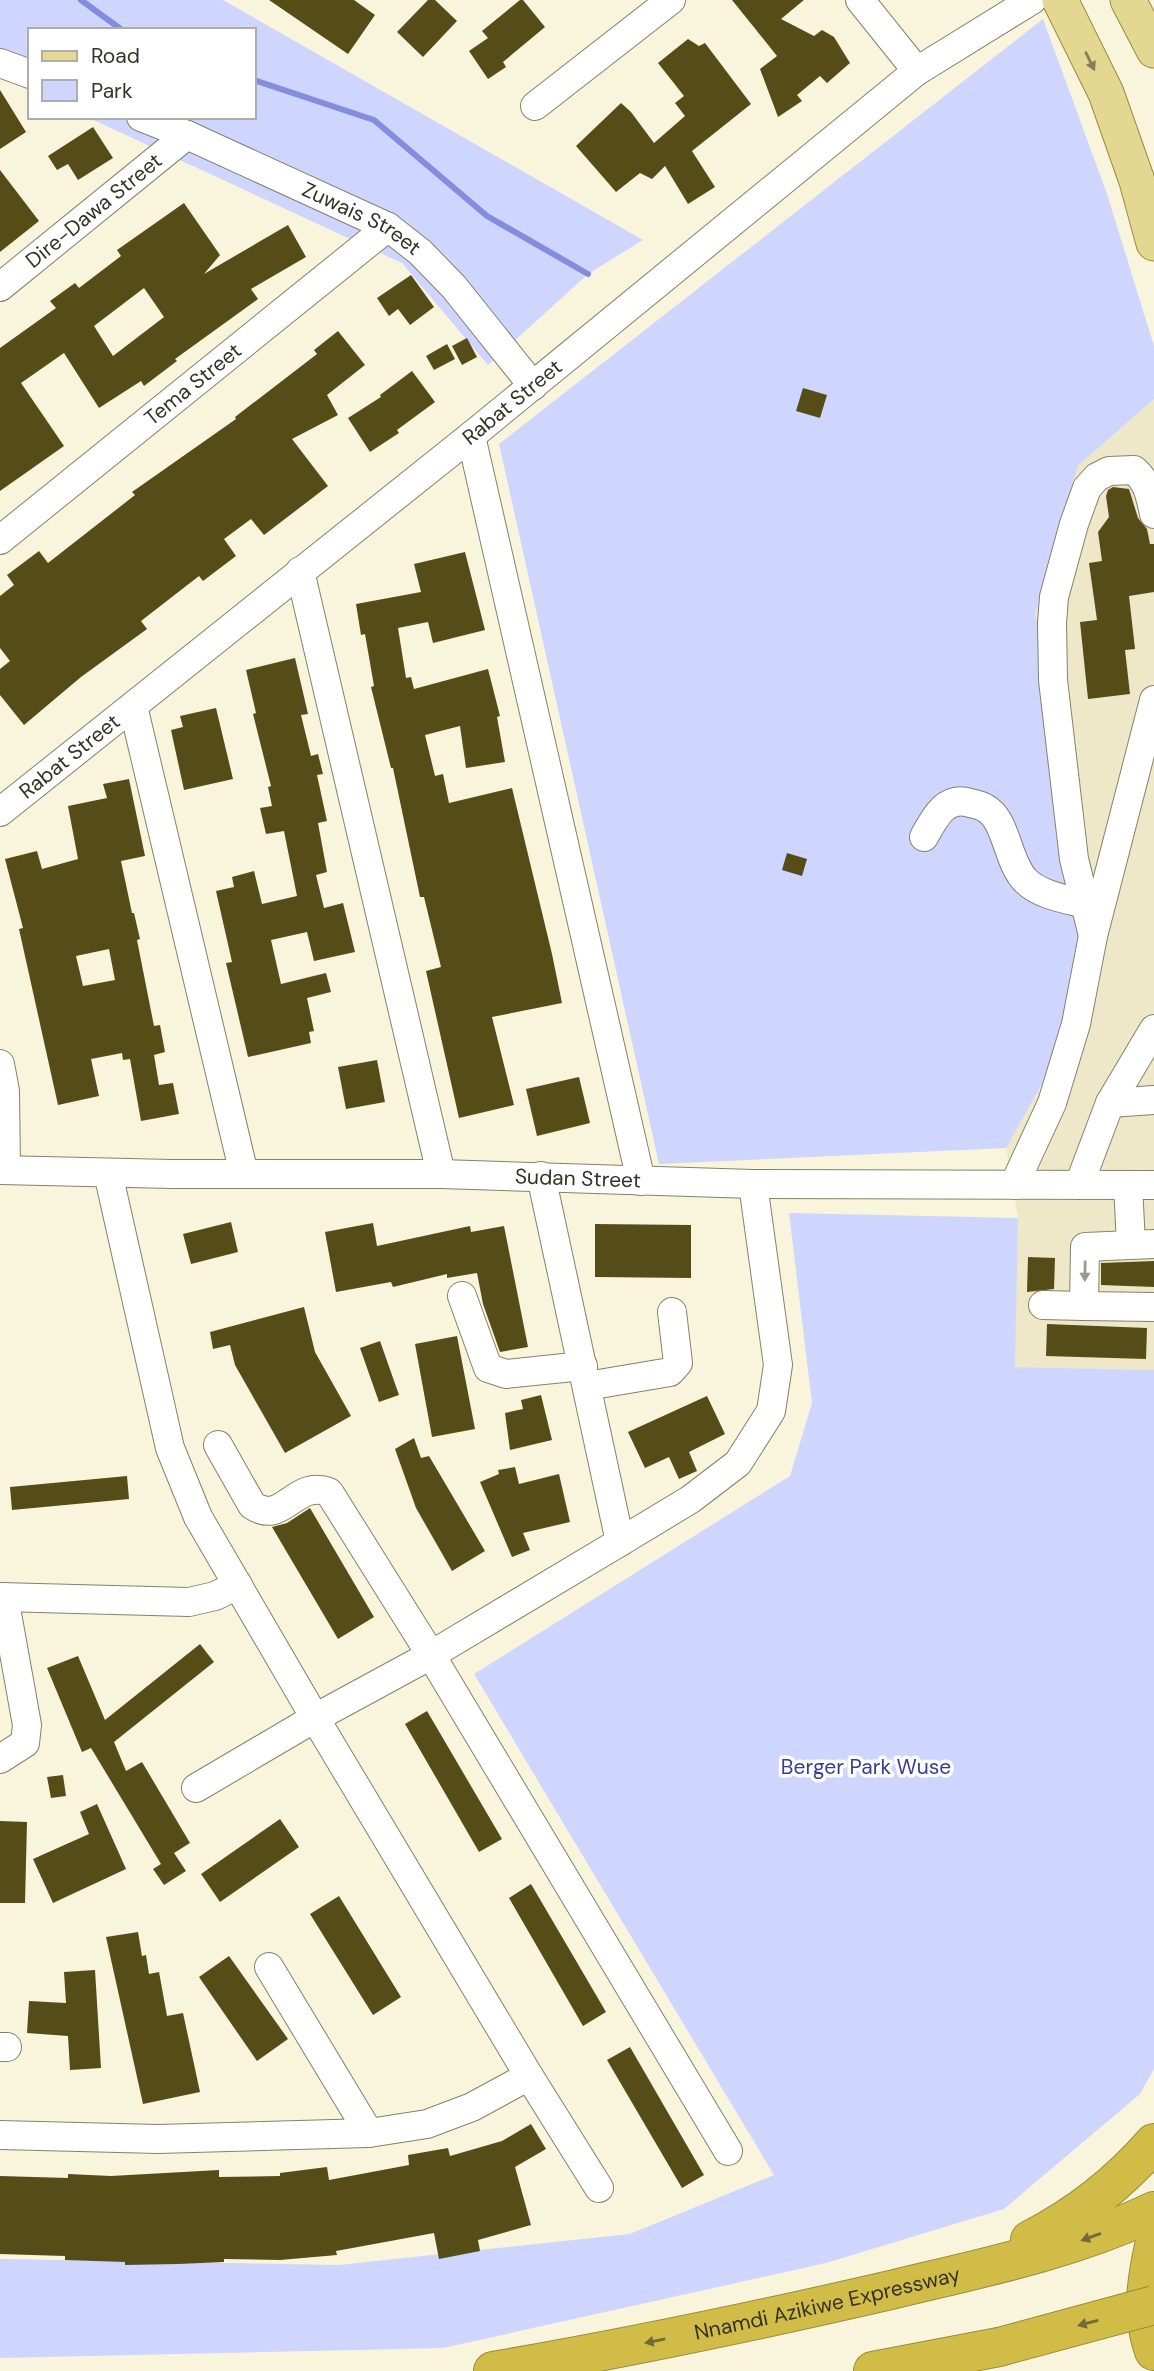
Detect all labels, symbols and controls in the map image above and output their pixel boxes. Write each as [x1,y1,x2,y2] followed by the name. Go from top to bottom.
[28,28,256,119] legend
[91,42,140,70] text: Road
[1085,51,1096,71] one-way arrow
[91,77,133,105] text: Park
[20,147,168,275] street label: Dire-Dawa Street
[298,176,427,262] street label: Zuwais Street
[139,337,247,432] street label: Tema Street
[457,353,568,452] street label: Rabat Street
[13,708,126,805] street label: Rabat Street
[514,1162,641,1194] street label: Sudan Street
[1079,1261,1090,1283] one-way arrow
[781,1753,951,1781] park label: Berger Park Wuse
[1080,2232,1101,2243] one-way arrow
[692,2260,963,2347] street label: Nnamdi Azikiwe Expressway
[1077,2318,1099,2329] one-way arrow
[644,2336,666,2347] one-way arrow

